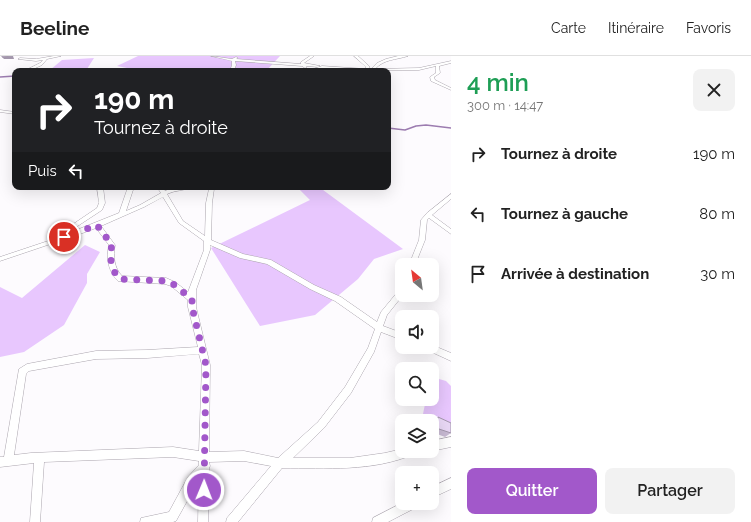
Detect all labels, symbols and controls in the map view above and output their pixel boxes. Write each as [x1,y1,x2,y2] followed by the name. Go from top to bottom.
[20,17,89,39] text: Beeline
[551,20,586,36] text: Carte
[608,20,664,36] text: Itinéraire
[686,20,731,36] text: Favoris
[467,68,529,97] text: 4 min
[693,69,735,111] button: close
[94,83,174,116] text: 190 m
[28,84,80,136] icon: right
[467,98,543,113] text: 300 m · 14:47
[94,117,228,138] text: Tournez à droite
[467,143,489,165] icon: right
[501,145,617,163] text: Tournez à droite
[693,145,735,163] text: 190 m
[65,160,87,182] icon: left
[28,162,57,180] text: Puis
[467,203,489,225] icon: left
[501,205,628,223] text: Tournez à gauche
[699,205,735,223] text: 80 m
[47,220,81,254] pin
[53,226,75,248] icon: arrive
[395,258,439,302] north arrow
[395,258,439,510] map controls
[467,263,489,285] icon: arrive
[501,265,649,283] text: Arrivée à destination
[700,265,735,283] text: 30 m
[395,310,439,354] button: sound
[395,362,439,406] button: search
[395,414,439,458] button: layers
[395,466,439,510] button: +
[467,468,597,514] button: Quitter
[605,468,735,514] button: Partager
[183,469,225,511] position arrow

